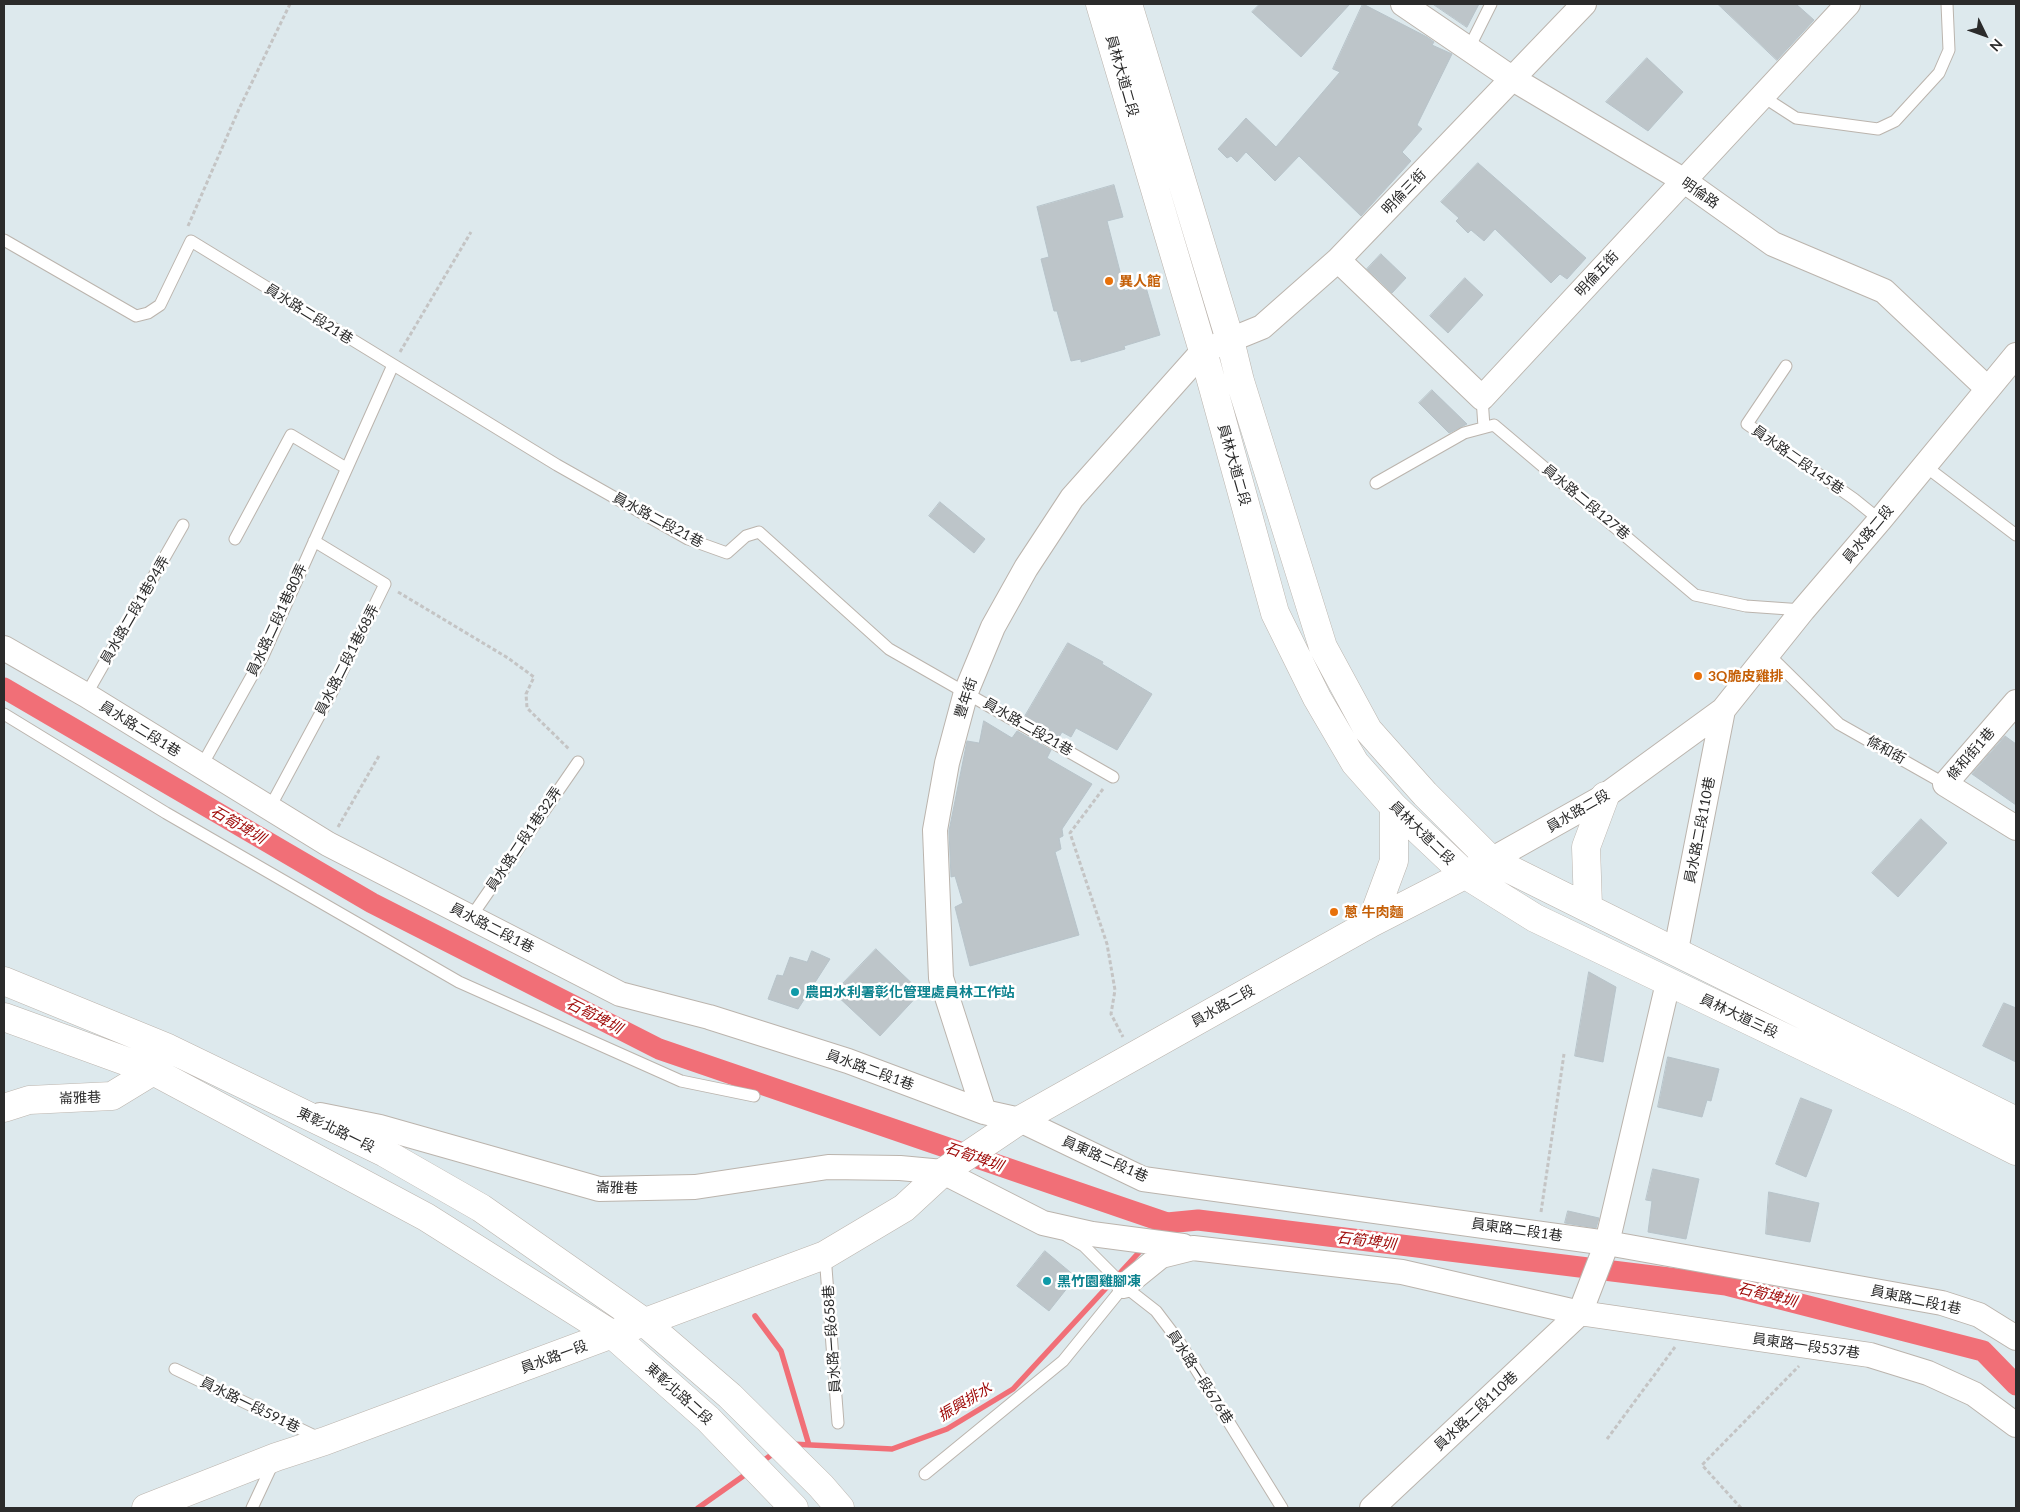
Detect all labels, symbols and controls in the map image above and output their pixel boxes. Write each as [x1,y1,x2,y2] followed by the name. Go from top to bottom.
[1960,10,2010,60] north arrow
[1102,33,1142,119] street label: 員林大道二段
[1987,36,2006,55] text: N
[1379,166,1429,218] street label: 明倫三街
[1678,174,1722,212] street label: 明倫路
[1572,248,1622,300] street label: 明倫五街
[1119,273,1161,289] place label: 異人館
[1103,275,1115,287] marker: 異人館
[262,280,356,348] street label: 員水路二段21巷
[1214,422,1254,508] street label: 員林大道二段
[1749,422,1847,498] street label: 員水路二段145巷
[1539,461,1633,543] street label: 員水路二段127巷
[610,489,706,551] street label: 員水路二段21巷
[1839,502,1897,566] street label: 員水路二段
[97,553,173,667] street label: 員水路二段1巷94弄
[244,561,310,679] street label: 員水路二段1巷80弄
[312,602,382,718] street label: 員水路二段1巷68弄
[1708,668,1783,684] place label: 3Q脆皮雞排
[1692,670,1704,682] marker: 3Q脆皮雞排
[952,675,980,721] street label: 豐年街
[980,695,1076,759] street label: 員水路二段21巷
[96,697,184,761] street label: 員水路二段1巷
[1944,724,1998,784] street label: 條和街1巷
[1864,732,1908,768] street label: 條和街
[1681,775,1719,885] street label: 員水路二段110巷
[483,784,565,894] street label: 員水路二段1巷32弄
[1543,786,1613,836] street label: 員水路二段
[1386,798,1458,868] street label: 員林大道二段
[208,802,268,848] water label: 石筍埤圳
[447,900,537,956] street label: 員水路二段1巷
[1344,904,1403,920] place label: 蔥 牛肉麵
[1328,906,1340,918] marker: 蔥 牛肉麵
[1188,982,1258,1030] street label: 員水路二段
[805,984,1015,1000] place label: 農田水利署彰化管理處員林工作站
[789,986,801,998] marker: 農田水利署彰化管理處員林工作站
[1697,991,1781,1041] street label: 員林大道三段
[563,994,625,1038] water label: 石筍埤圳
[824,1046,916,1094] street label: 員水路二段1巷
[59,1089,101,1107] street label: 崙雅巷
[295,1104,377,1156] street label: 東彰北路一段
[1060,1133,1150,1185] street label: 員東路二段1巷
[943,1139,1005,1175] water label: 石筍埤圳
[596,1179,638,1197] street label: 崙雅巷
[1470,1215,1564,1245] street label: 員東路二段1巷
[1335,1228,1397,1254] water label: 石筍埤圳
[1057,1273,1141,1289] place label: 黑竹園雞腳凍
[1041,1275,1053,1287] marker: 黑竹園雞腳凍
[1736,1279,1798,1311] water label: 石筍埤圳
[1869,1282,1963,1318] street label: 員東路二段1巷
[820,1284,844,1394] street label: 員水路一段658巷
[1163,1327,1237,1427] street label: 員水路一段676巷
[1751,1330,1861,1362] street label: 員東路一段537巷
[518,1337,590,1377] street label: 員水路一段
[642,1360,716,1428] street label: 東彰北路二段
[1431,1368,1521,1454] street label: 員水路二段110巷
[198,1374,302,1436] street label: 員水路一段591巷
[935,1379,995,1425] water label: 振興排水

